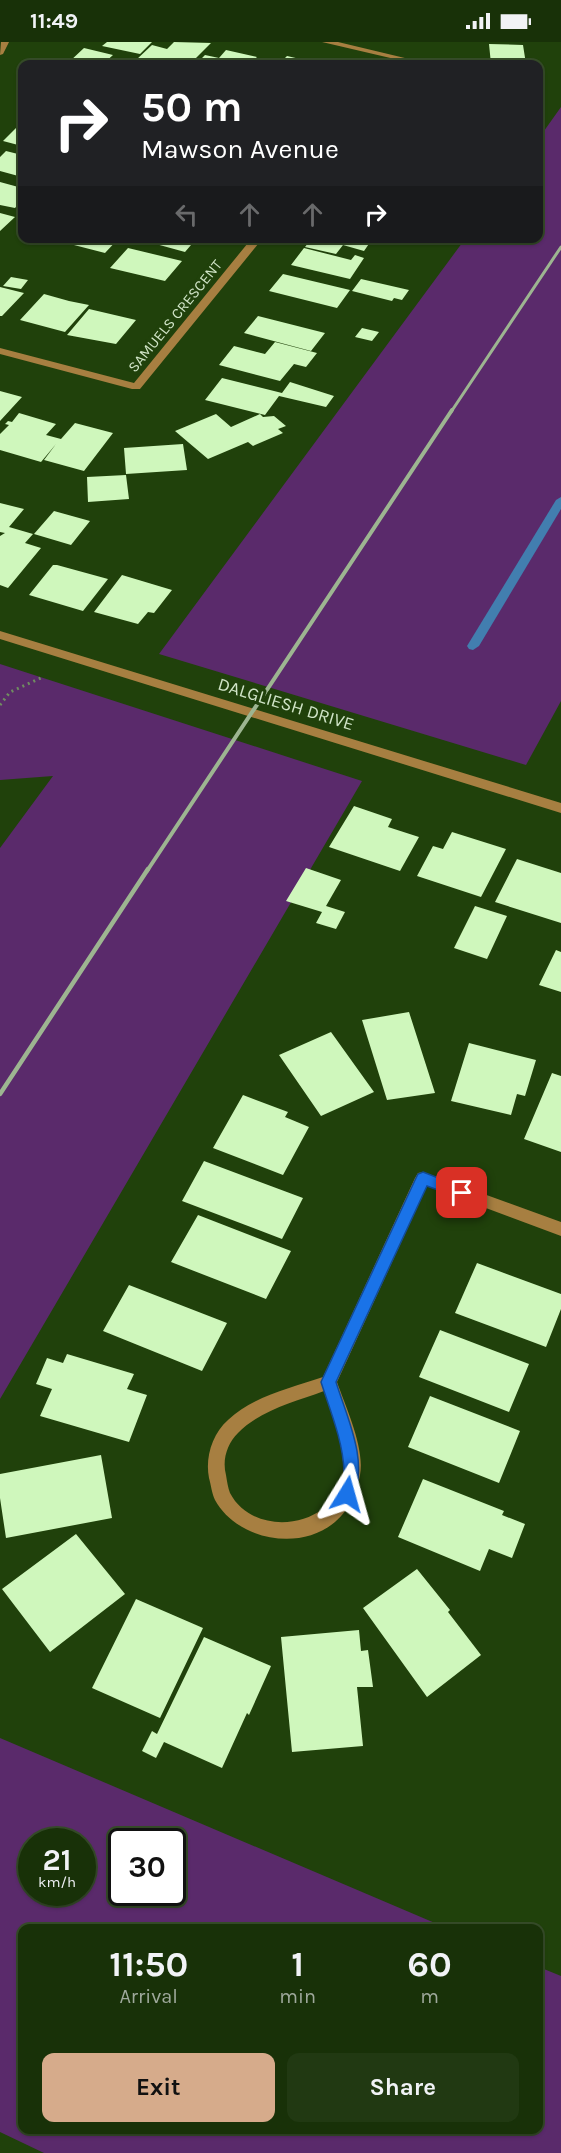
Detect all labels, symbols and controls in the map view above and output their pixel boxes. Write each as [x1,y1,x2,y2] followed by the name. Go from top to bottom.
[30,8,78,34] text: 11:49
[141,82,243,132] text: 50 m
[42,84,120,162] icon: right
[141,133,339,165] text: Mawson Avenue
[170,198,203,231] icon: left
[233,198,266,231] icon: ahead
[296,198,329,231] icon: ahead
[359,198,392,231] icon: right
[124,256,226,376] street label: SAMUELS CRESCENT
[215,673,357,735] street label: DALGLIESH DRIVE
[436,1167,487,1218] pin
[445,1176,478,1209] icon: arrive
[315,1462,379,1526] position arrow
[108,1828,186,1906] speed limit sign: 30
[43,1842,71,1878] text: 21
[38,1873,76,1891] text: km/h
[109,1943,188,1985] text: 11:50
[291,1943,304,1985] text: 1
[407,1943,452,1985] text: 60
[119,1985,178,2008] text: Arrival
[279,1985,316,2008] text: min
[420,1985,439,2008] text: m
[42,2053,275,2122] button: Exit
[287,2053,519,2122] button: Share

